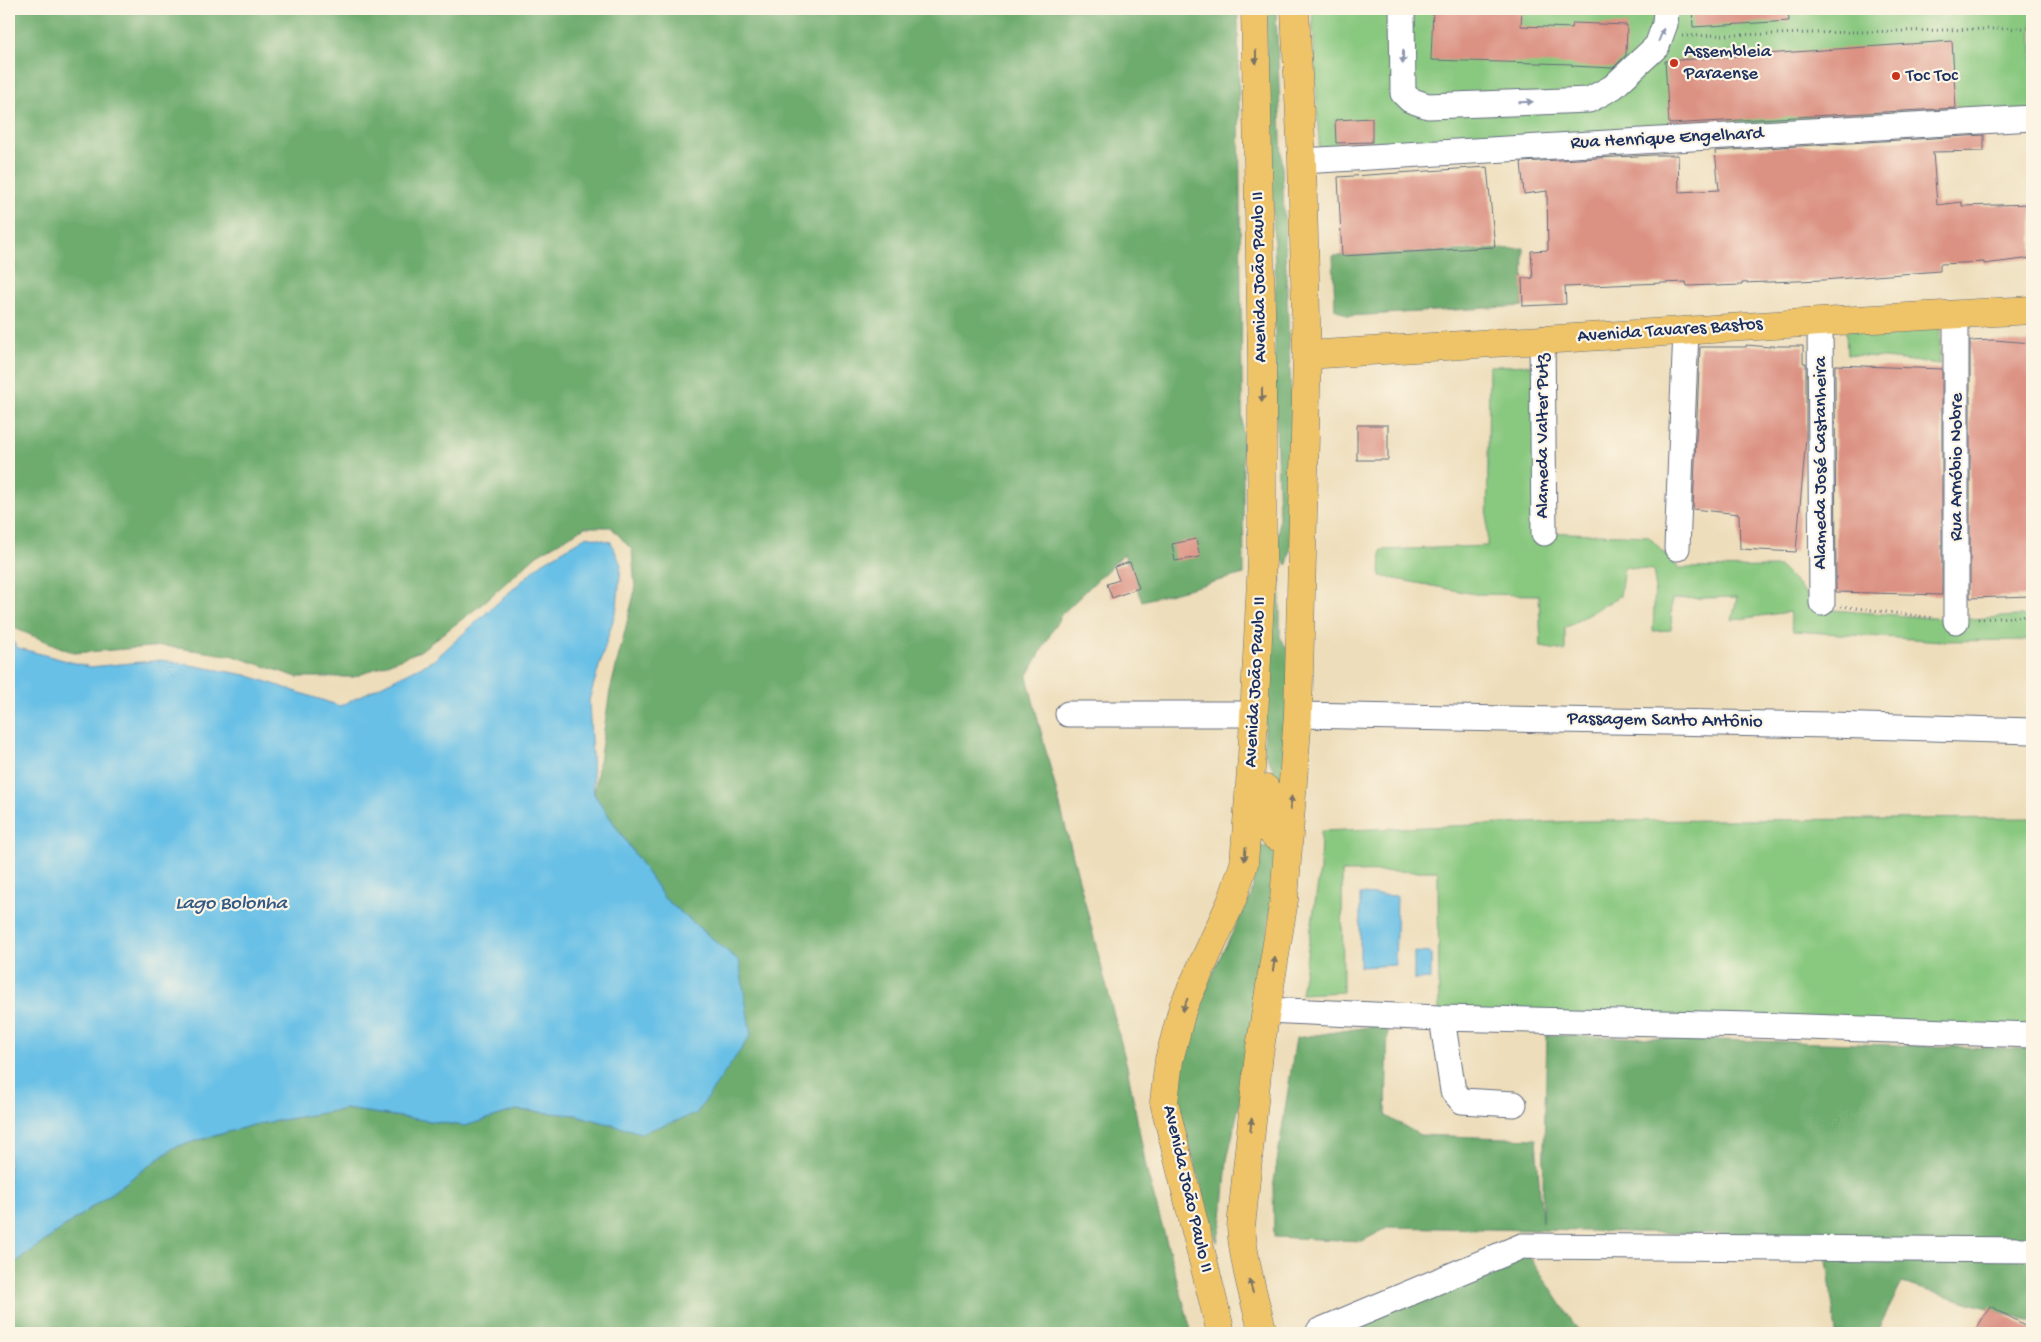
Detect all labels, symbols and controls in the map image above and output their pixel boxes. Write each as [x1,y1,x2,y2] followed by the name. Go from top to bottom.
[1657,27,1665,42] one-way arrow
[1683,41,1773,86] place label: Assembleia Paraense
[1252,50,1260,66] one-way arrow
[1399,50,1407,66] one-way arrow
[1668,57,1680,69] marker: Assembleia Paraense
[1905,65,1958,88] place label: Toc Toc
[1890,70,1902,82] marker: Toc Toc
[1518,98,1534,106] one-way arrow
[1570,122,1766,156] street label: Rua Henrique Engelhard
[1247,191,1273,363] street label: Avenida João Paulo II
[1577,313,1764,349] street label: Avenida Tavares Bastos
[1532,353,1555,519] street label: Alameda Valter Putz
[1810,355,1833,570] street label: Alameda José Castanheira
[1258,387,1266,403] one-way arrow
[1946,393,1969,541] street label: Rua Arnóbio Nobre
[1240,596,1272,768] street label: Avenida João Paulo II
[1566,708,1763,734] street label: Passagem Santo Antônio
[1288,795,1296,811] one-way arrow
[1240,847,1248,863] one-way arrow
[175,893,289,916] water label: Lago Bolonha
[1270,956,1278,972] one-way arrow
[1180,997,1188,1012] one-way arrow
[1157,1103,1217,1275] street label: Avenida João Paulo II
[1247,1117,1255,1133] one-way arrow
[1246,1279,1254,1294] one-way arrow

